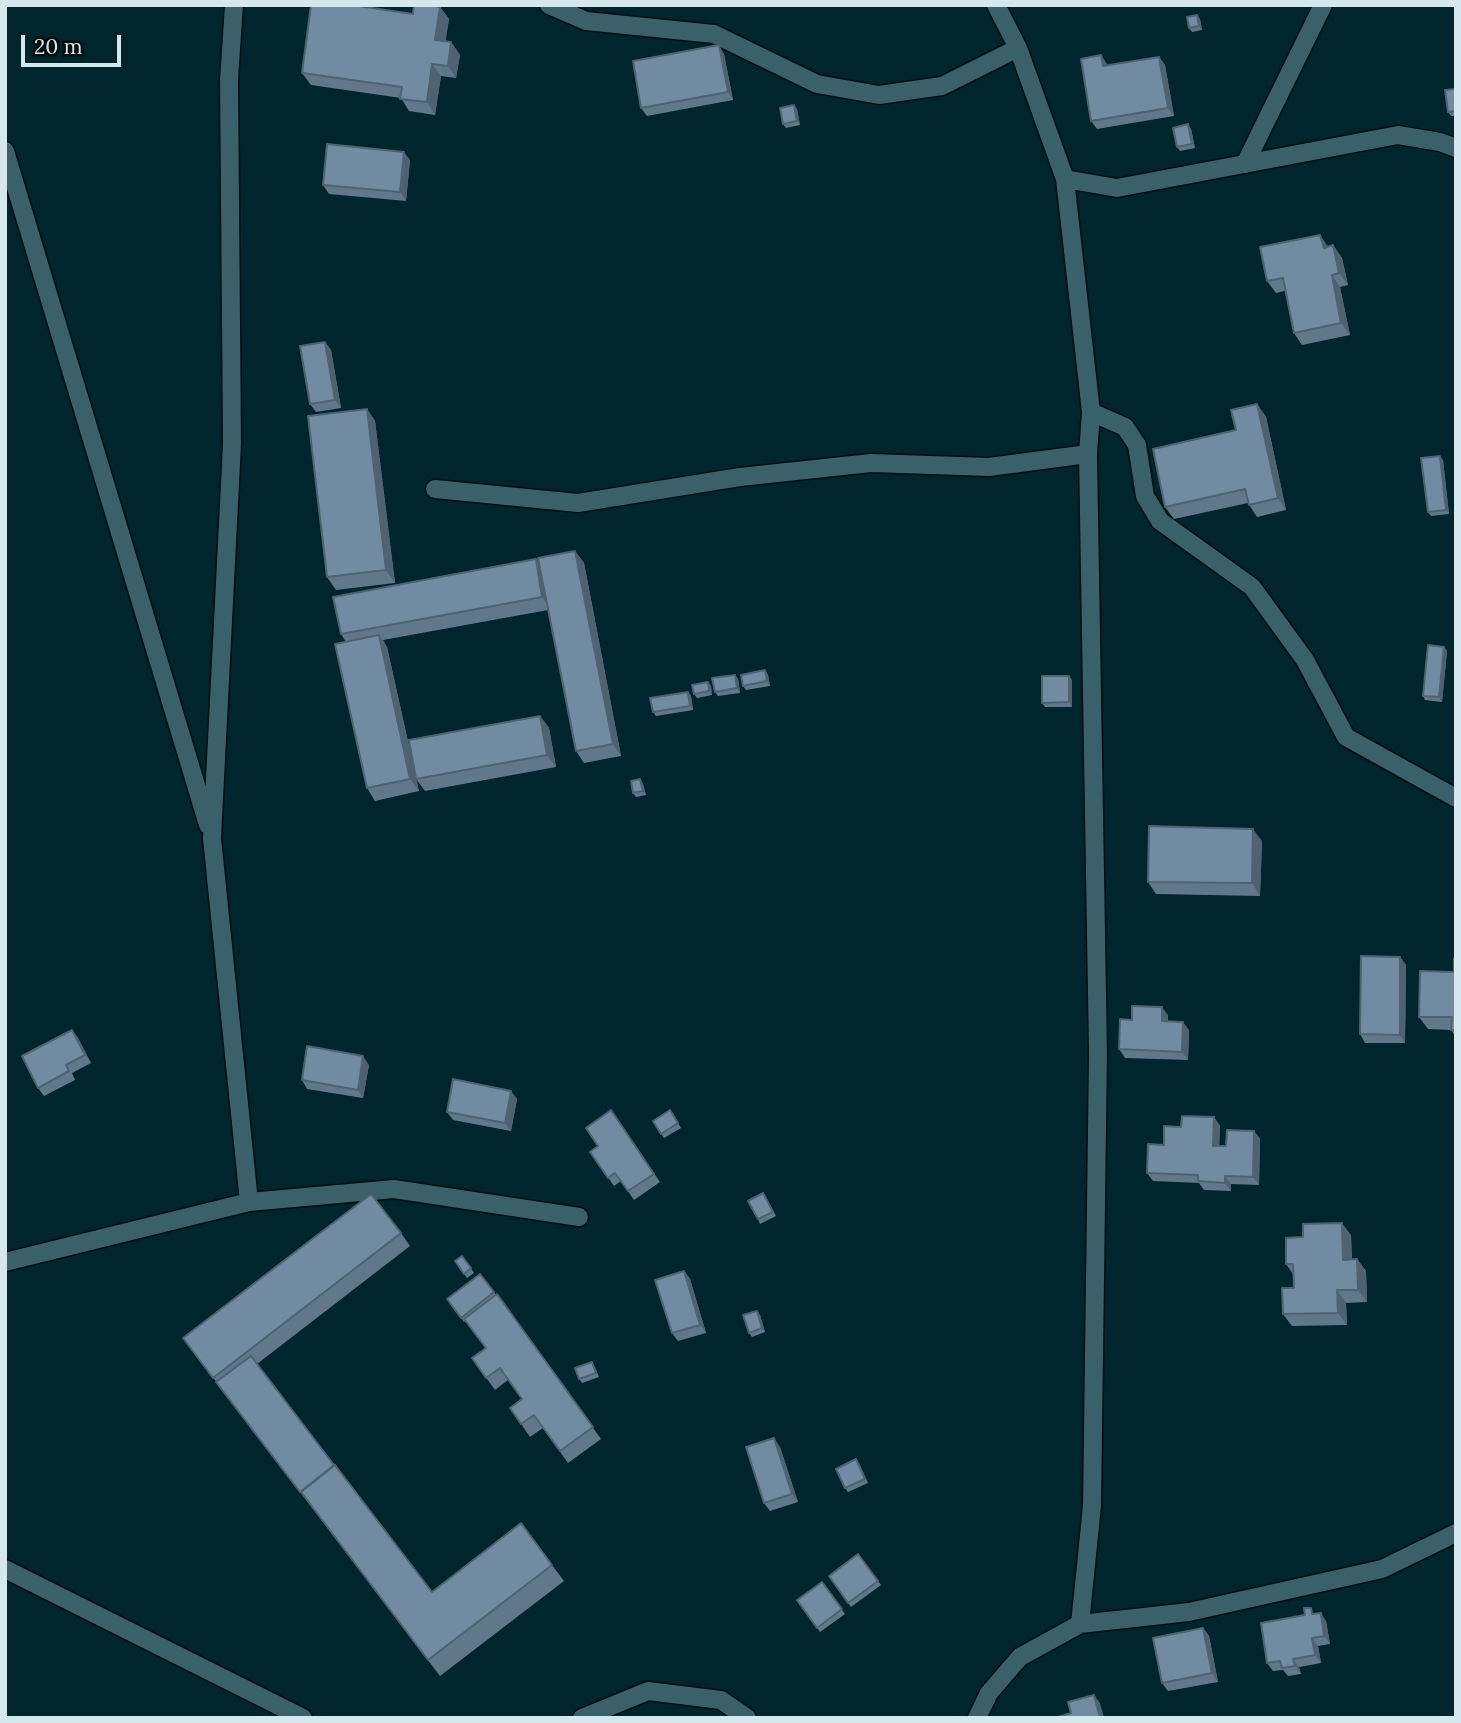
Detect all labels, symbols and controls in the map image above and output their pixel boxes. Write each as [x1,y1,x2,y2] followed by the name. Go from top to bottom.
[24,21,124,65] scale bar
[34,33,83,60] text: 20 m

